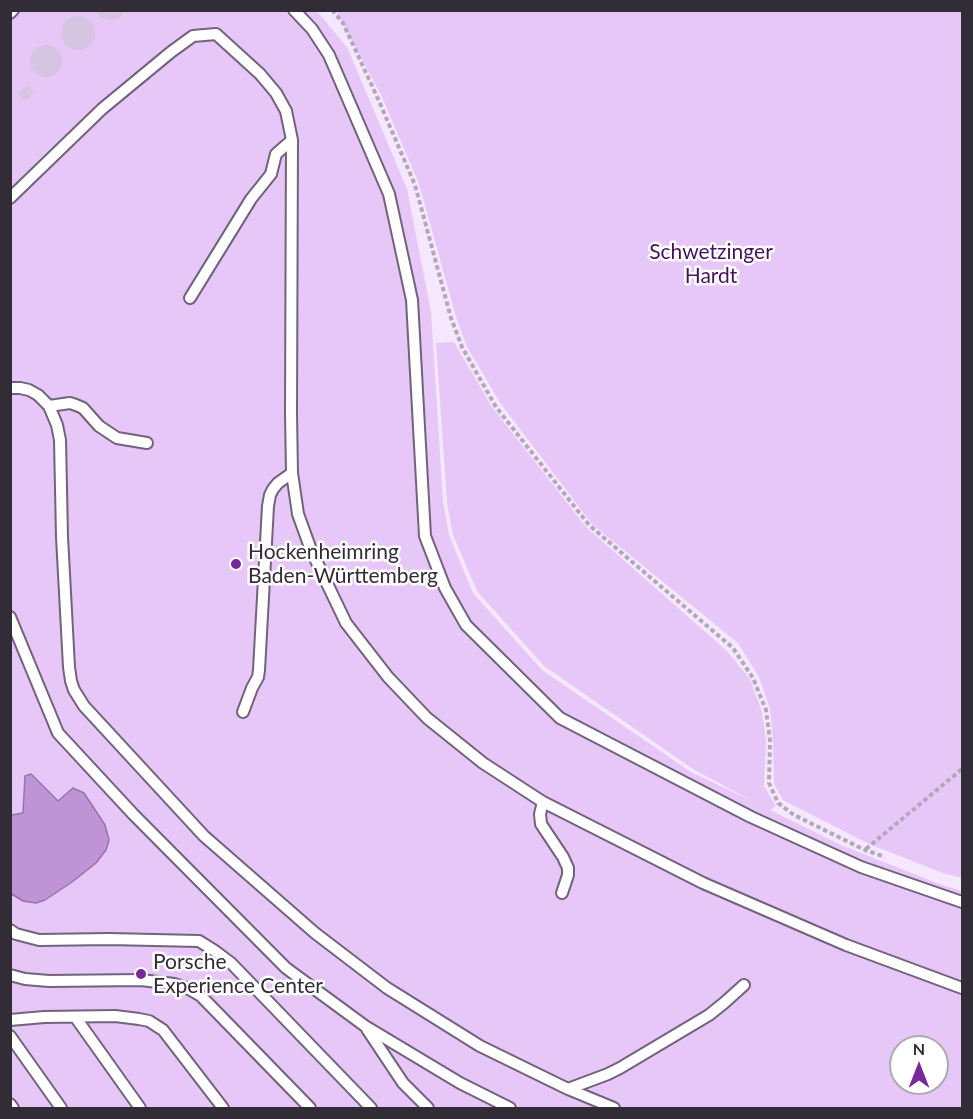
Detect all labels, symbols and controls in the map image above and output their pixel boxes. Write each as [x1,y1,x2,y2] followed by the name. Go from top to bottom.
[649,239,773,289] park label: Schwetzinger Hardt
[248,539,438,589] place label: Hockenheimring Baden-Württemberg
[229,557,243,571] marker: Hockenheimring Baden-Württemberg
[153,949,323,999] place label: Porsche Experience Center
[134,967,148,981] marker: Porsche Experience Center
[889,1035,949,1095] north arrow
[913,1039,925,1058] text: N

